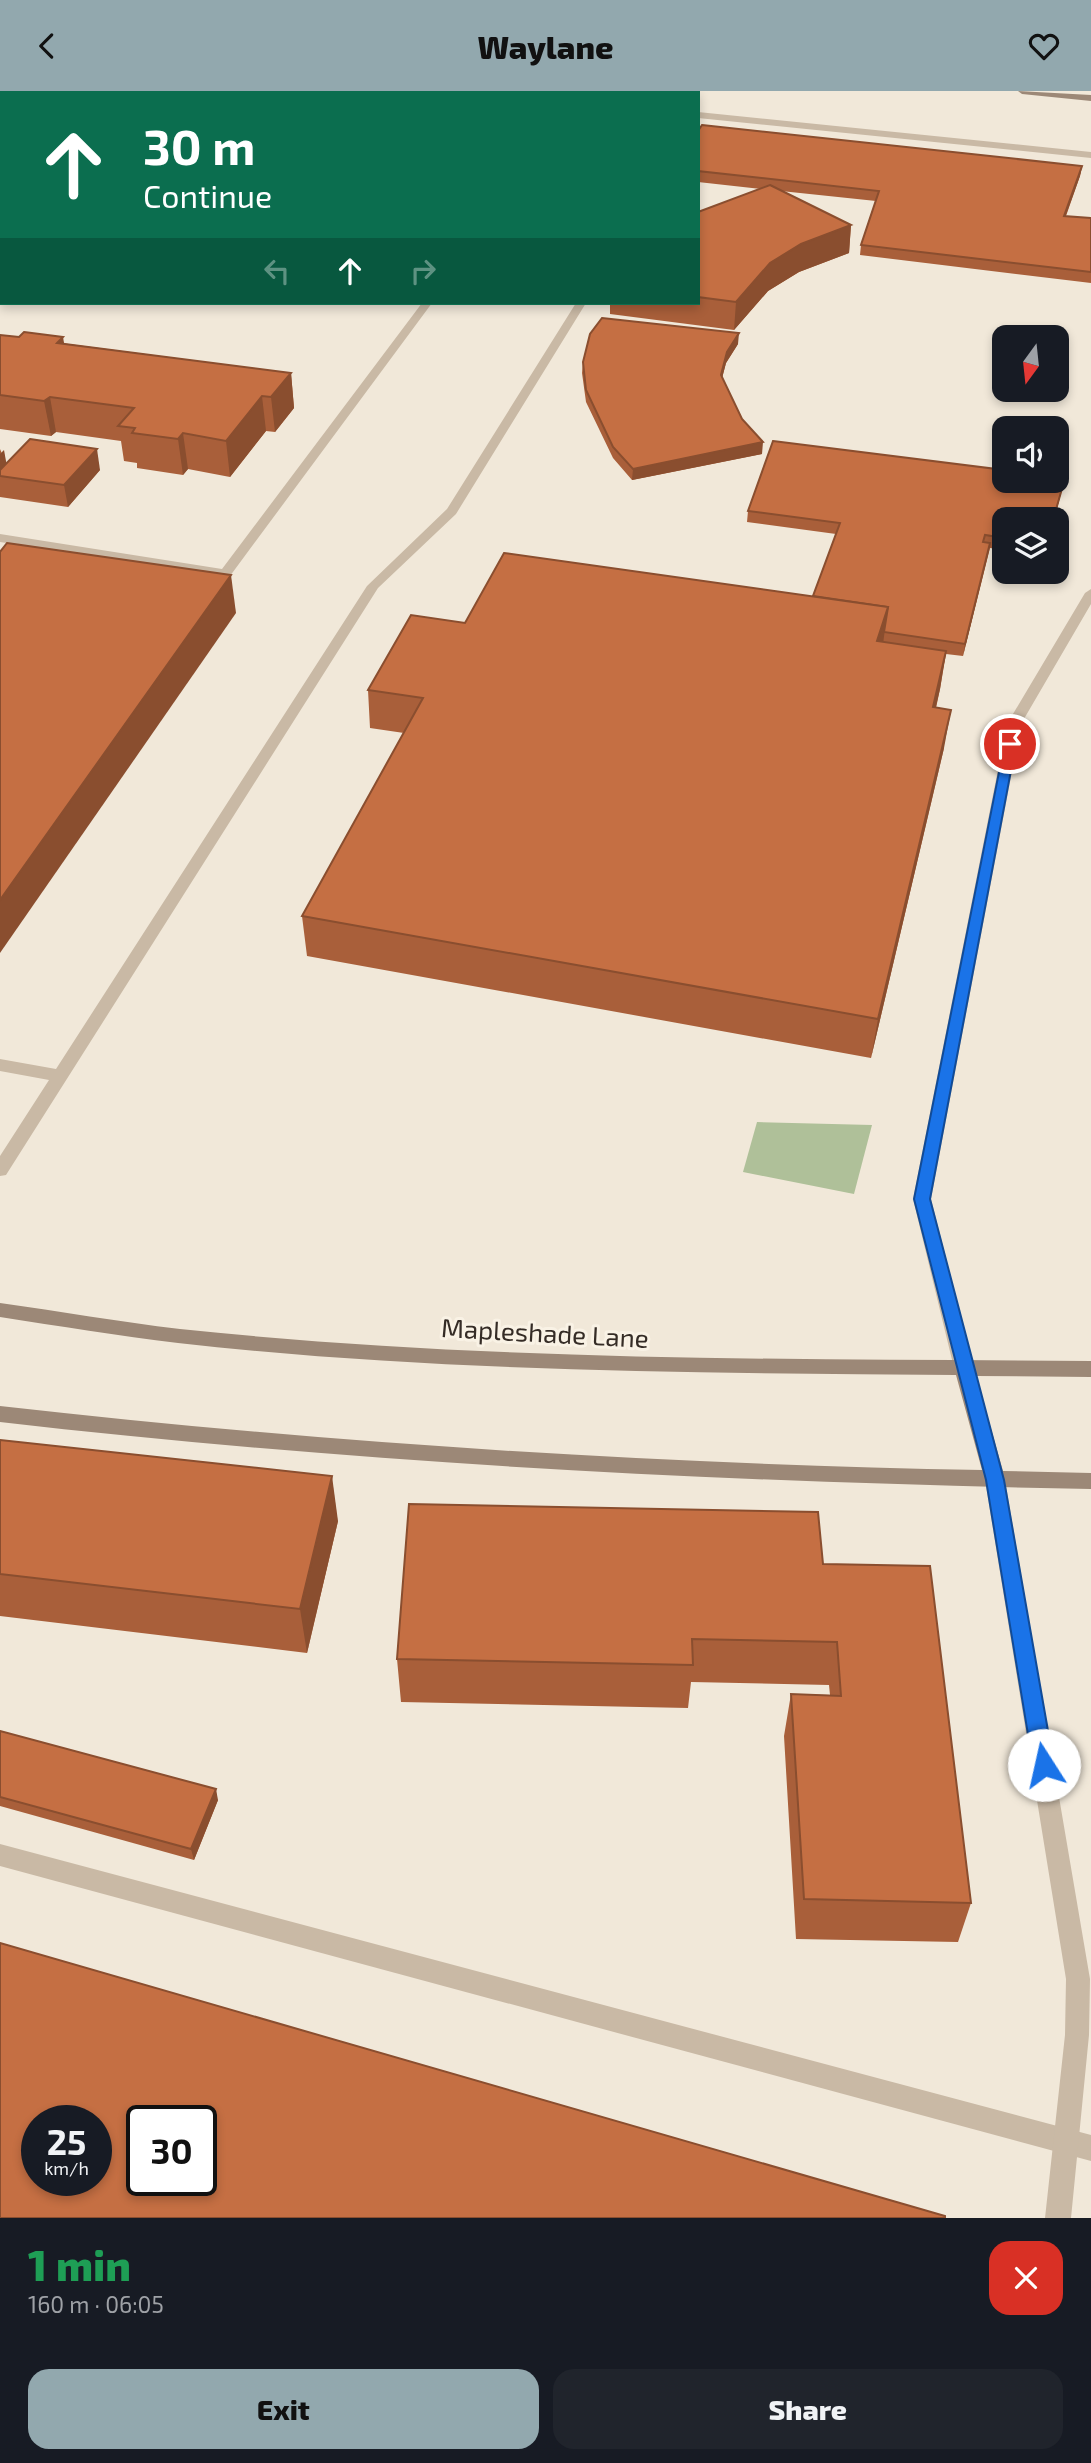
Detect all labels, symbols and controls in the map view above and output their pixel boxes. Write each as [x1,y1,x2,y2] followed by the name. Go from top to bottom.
[28,27,66,65] icon: back
[477,27,614,65] text: Waylane
[1025,27,1063,65] icon: heart
[143,116,255,175] text: 30 m
[28,119,119,210] icon: ahead
[143,176,272,214] text: Continue
[258,252,296,290] icon: left
[331,252,369,290] icon: ahead
[404,252,442,290] icon: right
[992,325,1069,403] north arrow
[992,325,1069,584] map controls
[992,416,1069,493] button: sound
[992,507,1069,584] button: layers
[980,714,1040,774] pin
[991,725,1029,763] icon: arrive
[440,1311,650,1353] street label: Mapleshade Lane
[1007,1728,1081,1802] position arrow
[126,2105,217,2196] speed limit sign: 30
[47,2120,86,2162] text: 25
[44,2157,89,2179] text: km/h
[28,2239,131,2289] text: 1 min
[989,2241,1063,2315] button: close
[28,2290,164,2318] text: 160 m · 06:05
[28,2369,539,2449] button: Exit
[553,2369,1063,2449] button: Share

